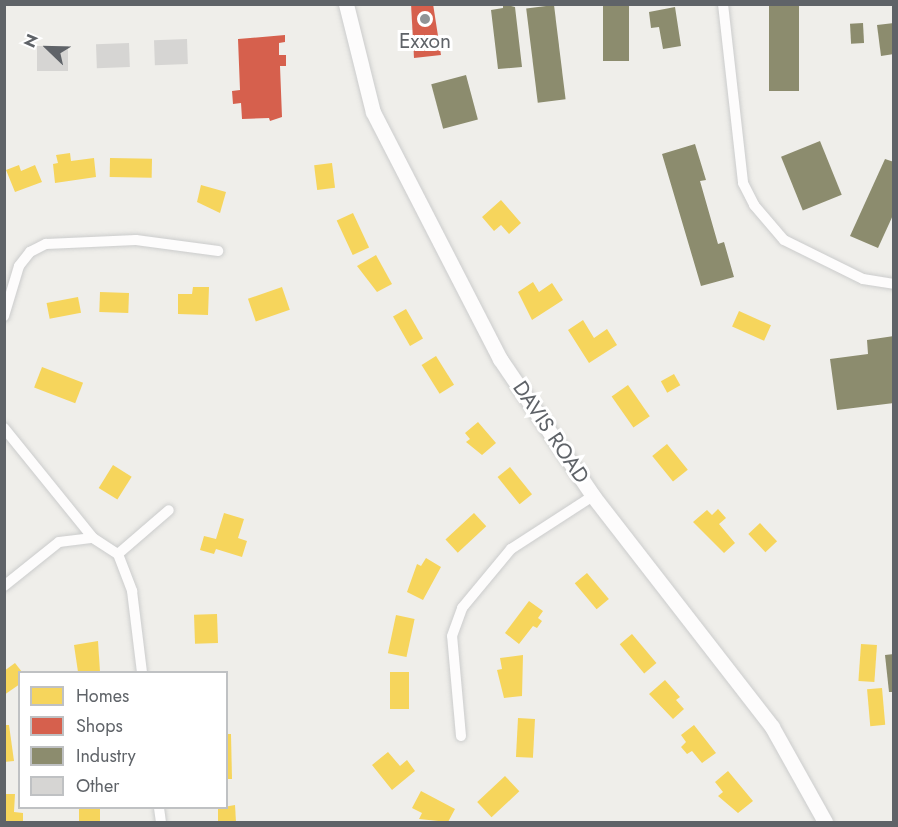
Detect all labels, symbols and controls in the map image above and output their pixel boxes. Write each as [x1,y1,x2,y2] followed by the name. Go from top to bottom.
[418,12,432,26] marker: Exxon
[18,18,78,78] north arrow
[399,28,451,54] place label: Exxon
[18,30,44,51] text: N
[508,376,594,488] street label: DAVIS ROAD
[18,671,228,809] legend
[76,683,129,709] text: Homes
[76,713,123,739] text: Shops
[76,743,136,769] text: Industry
[76,773,119,799] text: Other

